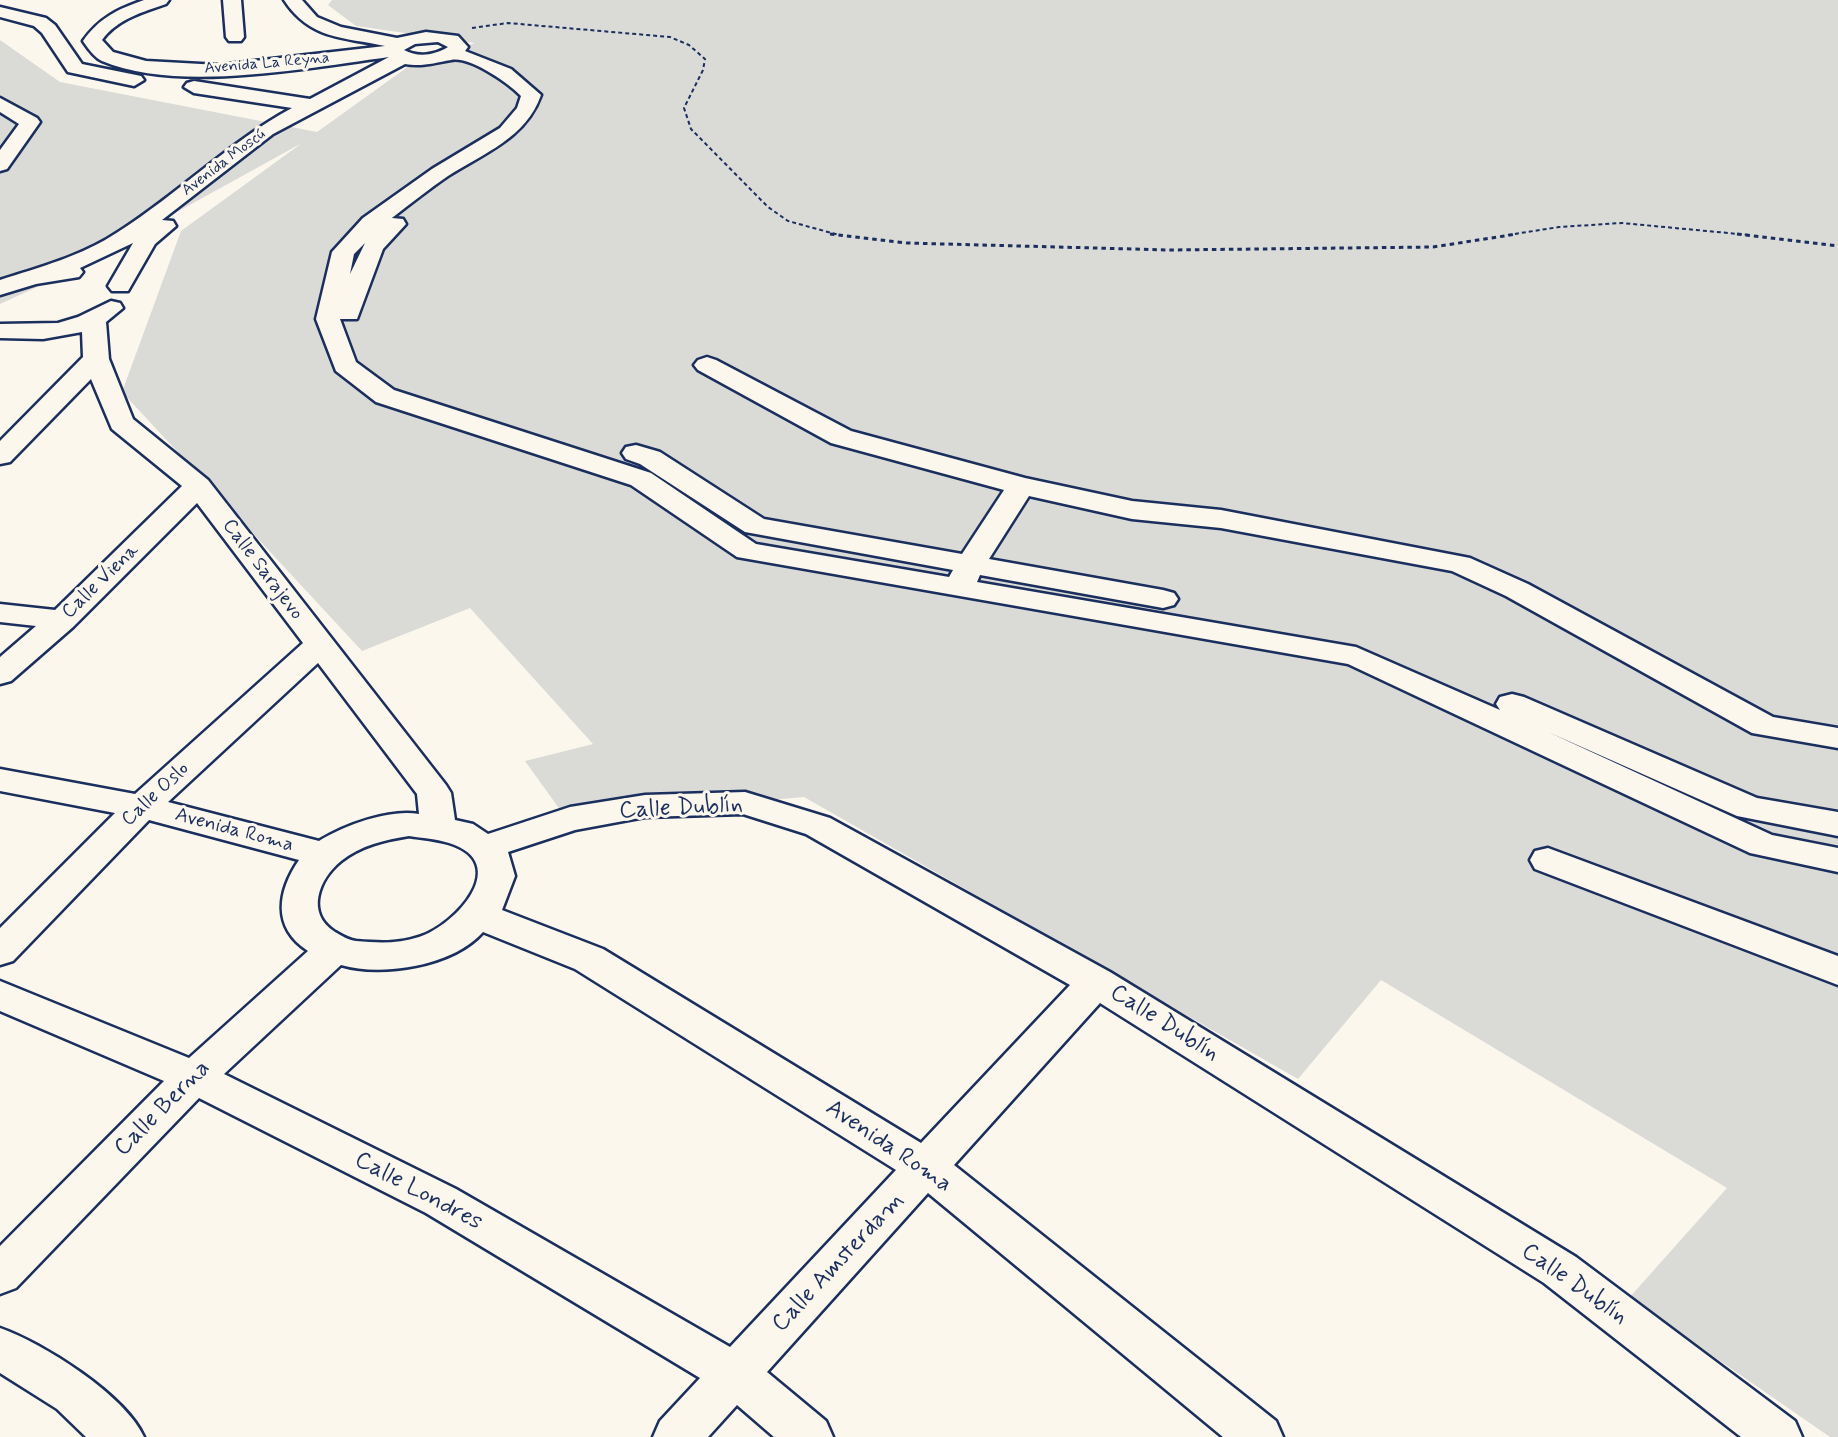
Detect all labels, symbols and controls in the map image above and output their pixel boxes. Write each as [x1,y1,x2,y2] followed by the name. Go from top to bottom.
[204,49,330,79] street label: Avenida La Reyna
[178,125,270,201] street label: Avenida Moscú
[216,515,308,625] street label: Calle Sarajevo
[58,539,144,625] street label: Calle Viena
[117,758,195,832] street label: Calle Oslo
[619,791,743,827] street label: Calle Dublín
[172,804,296,858] street label: Avenida Roma
[1104,979,1224,1069] street label: Calle Dublín
[109,1055,217,1163] street label: Calle Berna
[819,1094,957,1200] street label: Avenida Roma
[349,1146,487,1238] street label: Calle Londres
[767,1187,911,1339] street label: Calle Amsterdam
[1515,1238,1633,1332] street label: Calle Dublín

